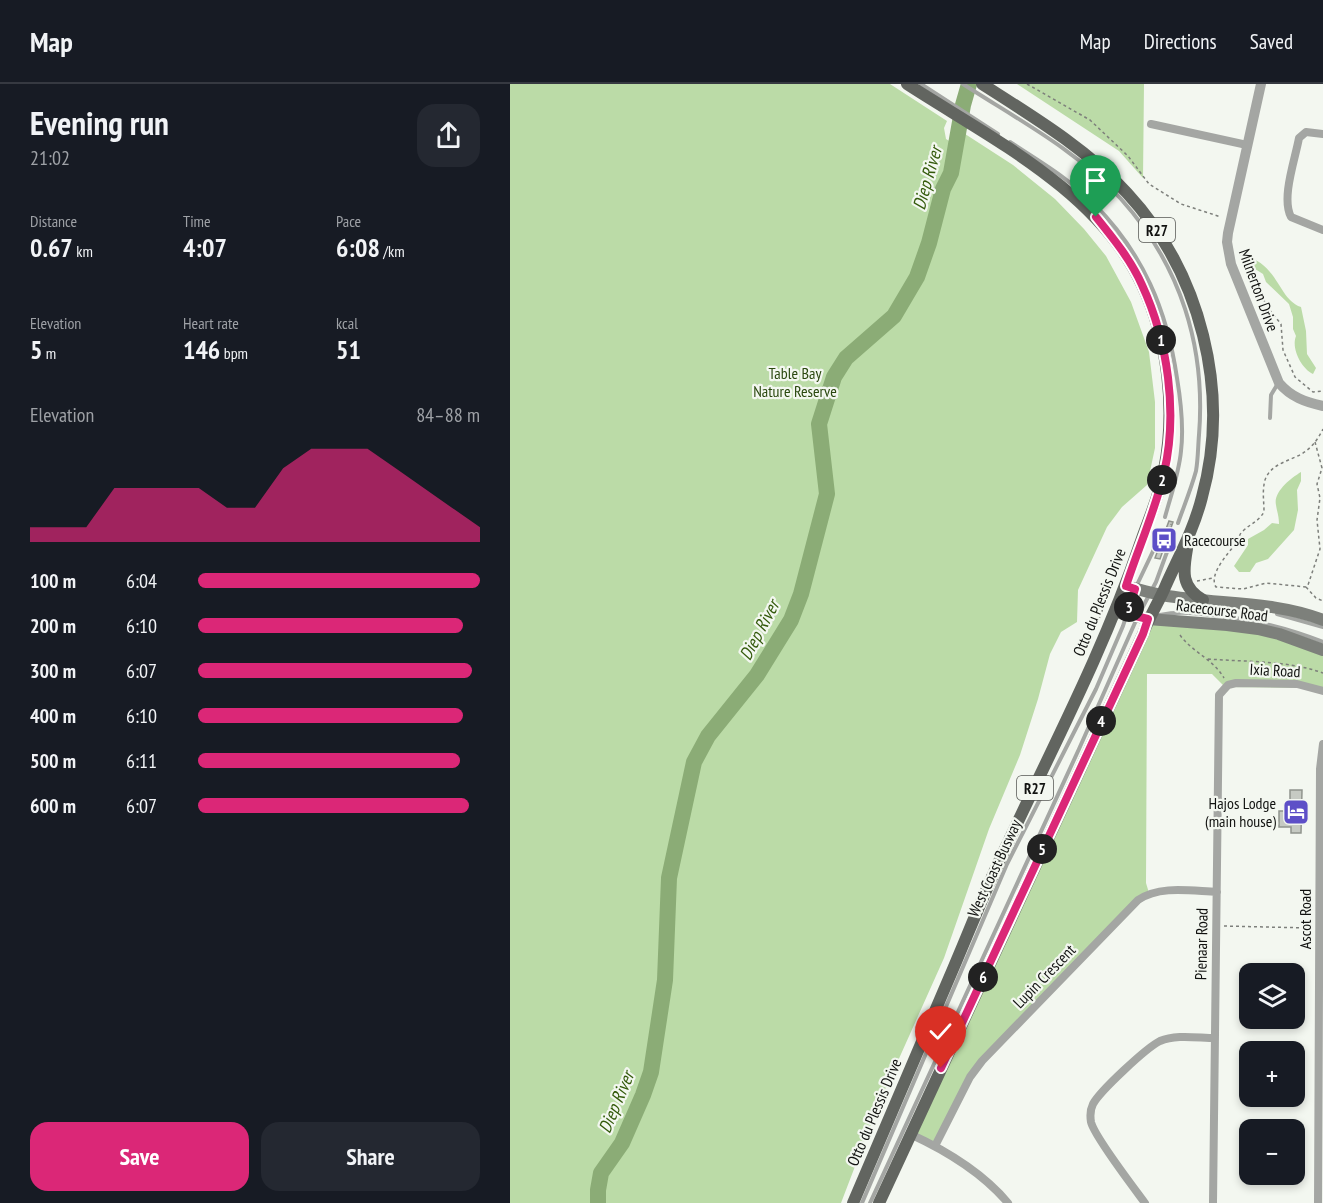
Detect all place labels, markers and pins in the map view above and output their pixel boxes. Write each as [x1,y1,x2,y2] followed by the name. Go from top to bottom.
[1070,155,1121,217] pin
[1146,325,1176,355] pin: 1
[1147,465,1177,495] pin: 2
[1149,525,1179,555] bus stop icon: Racecourse
[1184,530,1246,550] place label: Racecourse
[1114,592,1144,622] pin: 3
[1086,706,1116,736] pin: 4
[1205,793,1276,831] place label: Hajos Lodge (main house)
[1281,797,1311,827] hotel icon: Hajos Lodge (main house)
[1027,834,1057,864] pin: 5
[968,962,998,992] pin: 6
[915,1006,966,1068] pin

